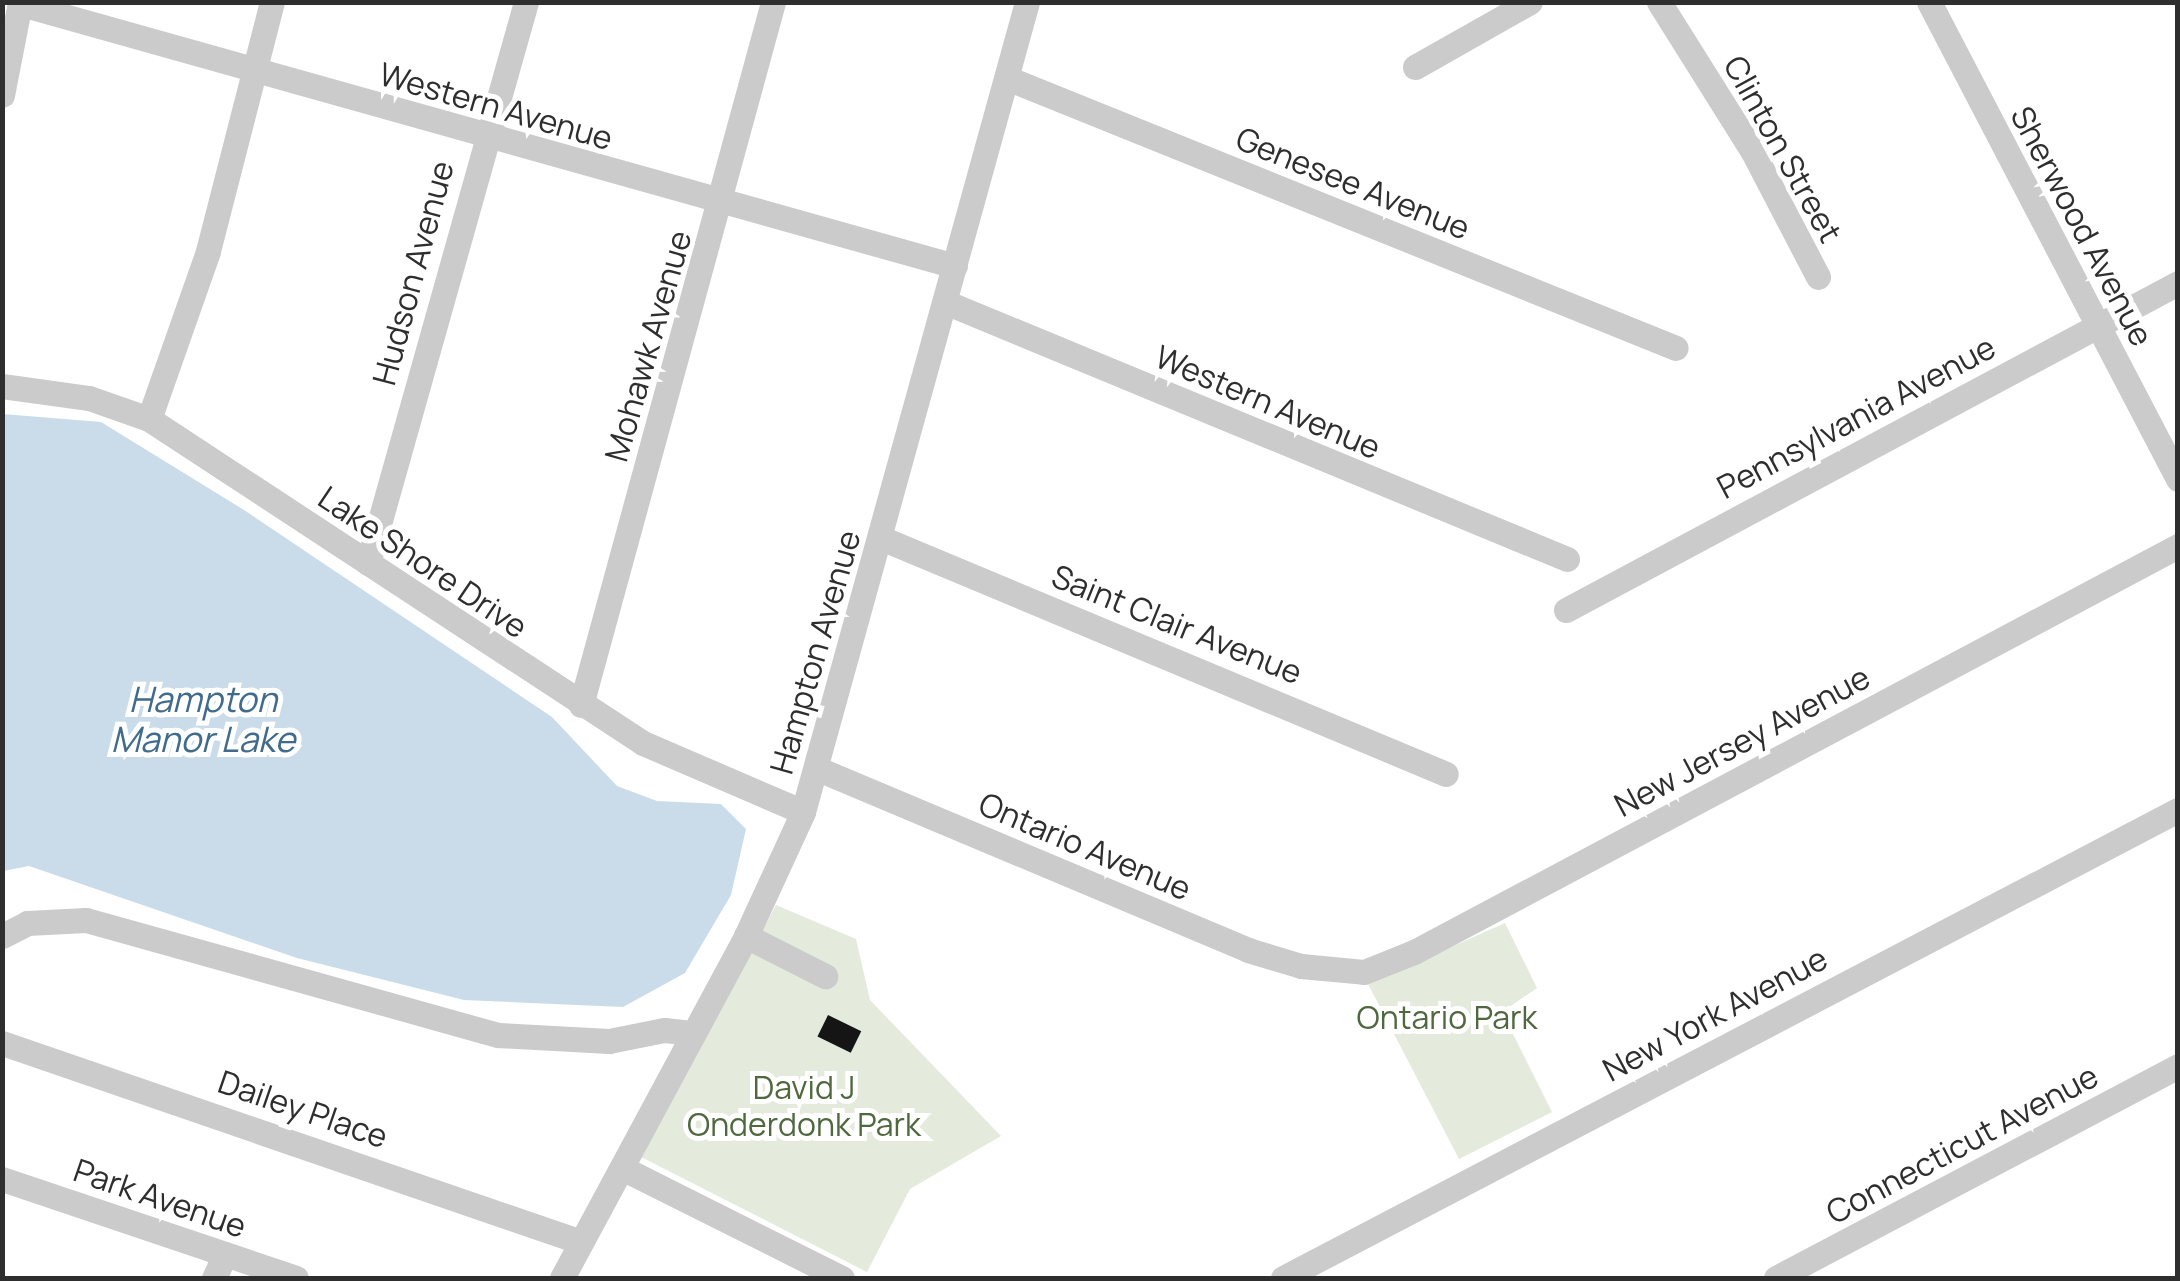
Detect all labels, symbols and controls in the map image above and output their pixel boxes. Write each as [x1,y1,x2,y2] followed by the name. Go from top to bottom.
[1716,49,1850,249] street label: Clinton Street
[375,54,617,158] street label: Western Avenue
[2003,100,2161,352] street label: Sherwood Avenue
[1231,119,1475,247] street label: Genesee Avenue
[365,157,461,389] street label: Hudson Avenue
[597,226,699,466] street label: Mohawk Avenue
[1710,327,2002,507] street label: Pennsylvania Avenue
[1150,337,1386,467] street label: Western Avenue
[311,478,535,646] street label: Lake Shore Drive
[762,526,868,778] street label: Hampton Avenue
[1046,556,1308,692] street label: Saint Clair Avenue
[1608,658,1876,824] street label: New Jersey Avenue
[111,678,295,760] water label: Hampton Manor Lake
[973,784,1197,908] street label: Ontario Avenue
[1596,939,1834,1089] street label: New York Avenue
[1357,998,1537,1036] park label: Ontario Park
[1820,1056,2104,1232] street label: Connecticut Avenue
[213,1062,393,1156] street label: Dailey Place
[687,1069,921,1144] park label: David J Onderdonk Park
[69,1151,251,1245] street label: Park Avenue

